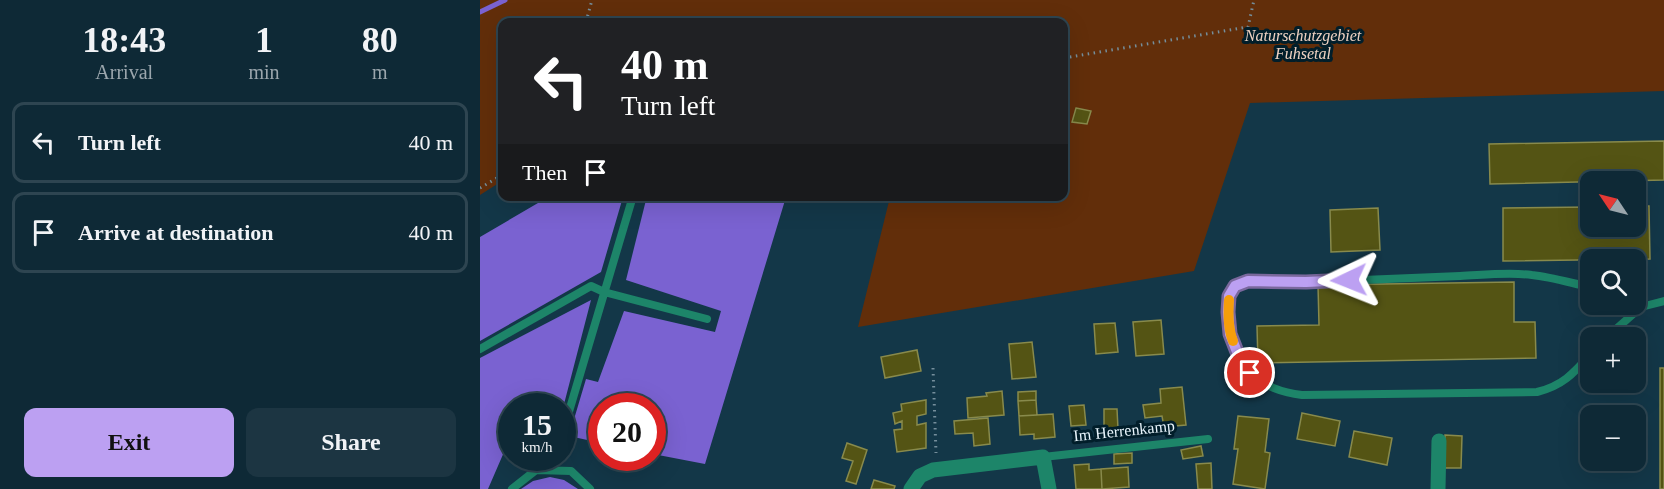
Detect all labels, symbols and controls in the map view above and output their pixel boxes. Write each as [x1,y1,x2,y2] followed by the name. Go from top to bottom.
[82,20,166,60] text: 18:43
[255,20,273,60] text: 1
[362,20,398,60] text: 80
[1244,27,1362,62] park label: Naturschutzgebiet Fuhsetal
[522,42,600,120] icon: left
[621,42,709,88] text: 40 m
[95,61,153,83] text: Arrival
[248,61,280,83] text: min
[372,61,388,83] text: m
[621,91,715,121] text: Turn left
[27,126,60,159] icon: left
[78,130,161,155] text: Turn left
[408,130,453,155] text: 40 m
[579,156,612,189] icon: arrive
[522,160,567,185] text: Then
[1580,171,1646,237] north arrow
[1580,171,1646,471] map controls
[27,216,60,249] icon: arrive
[78,220,274,245] text: Arrive at destination
[408,220,453,245] text: 40 m
[1317,248,1381,312] position arrow
[1580,249,1646,315] button: search
[1580,327,1646,393] button: +
[1224,347,1275,398] pin
[1233,356,1266,389] icon: arrive
[588,393,666,471] speed limit sign: 20
[1580,405,1646,471] button: −
[24,408,234,477] button: Exit
[246,408,456,477] button: Share
[522,408,552,441] text: 15
[1073,417,1176,445] street label: Im Herrenkamp
[522,439,552,455] text: km/h

